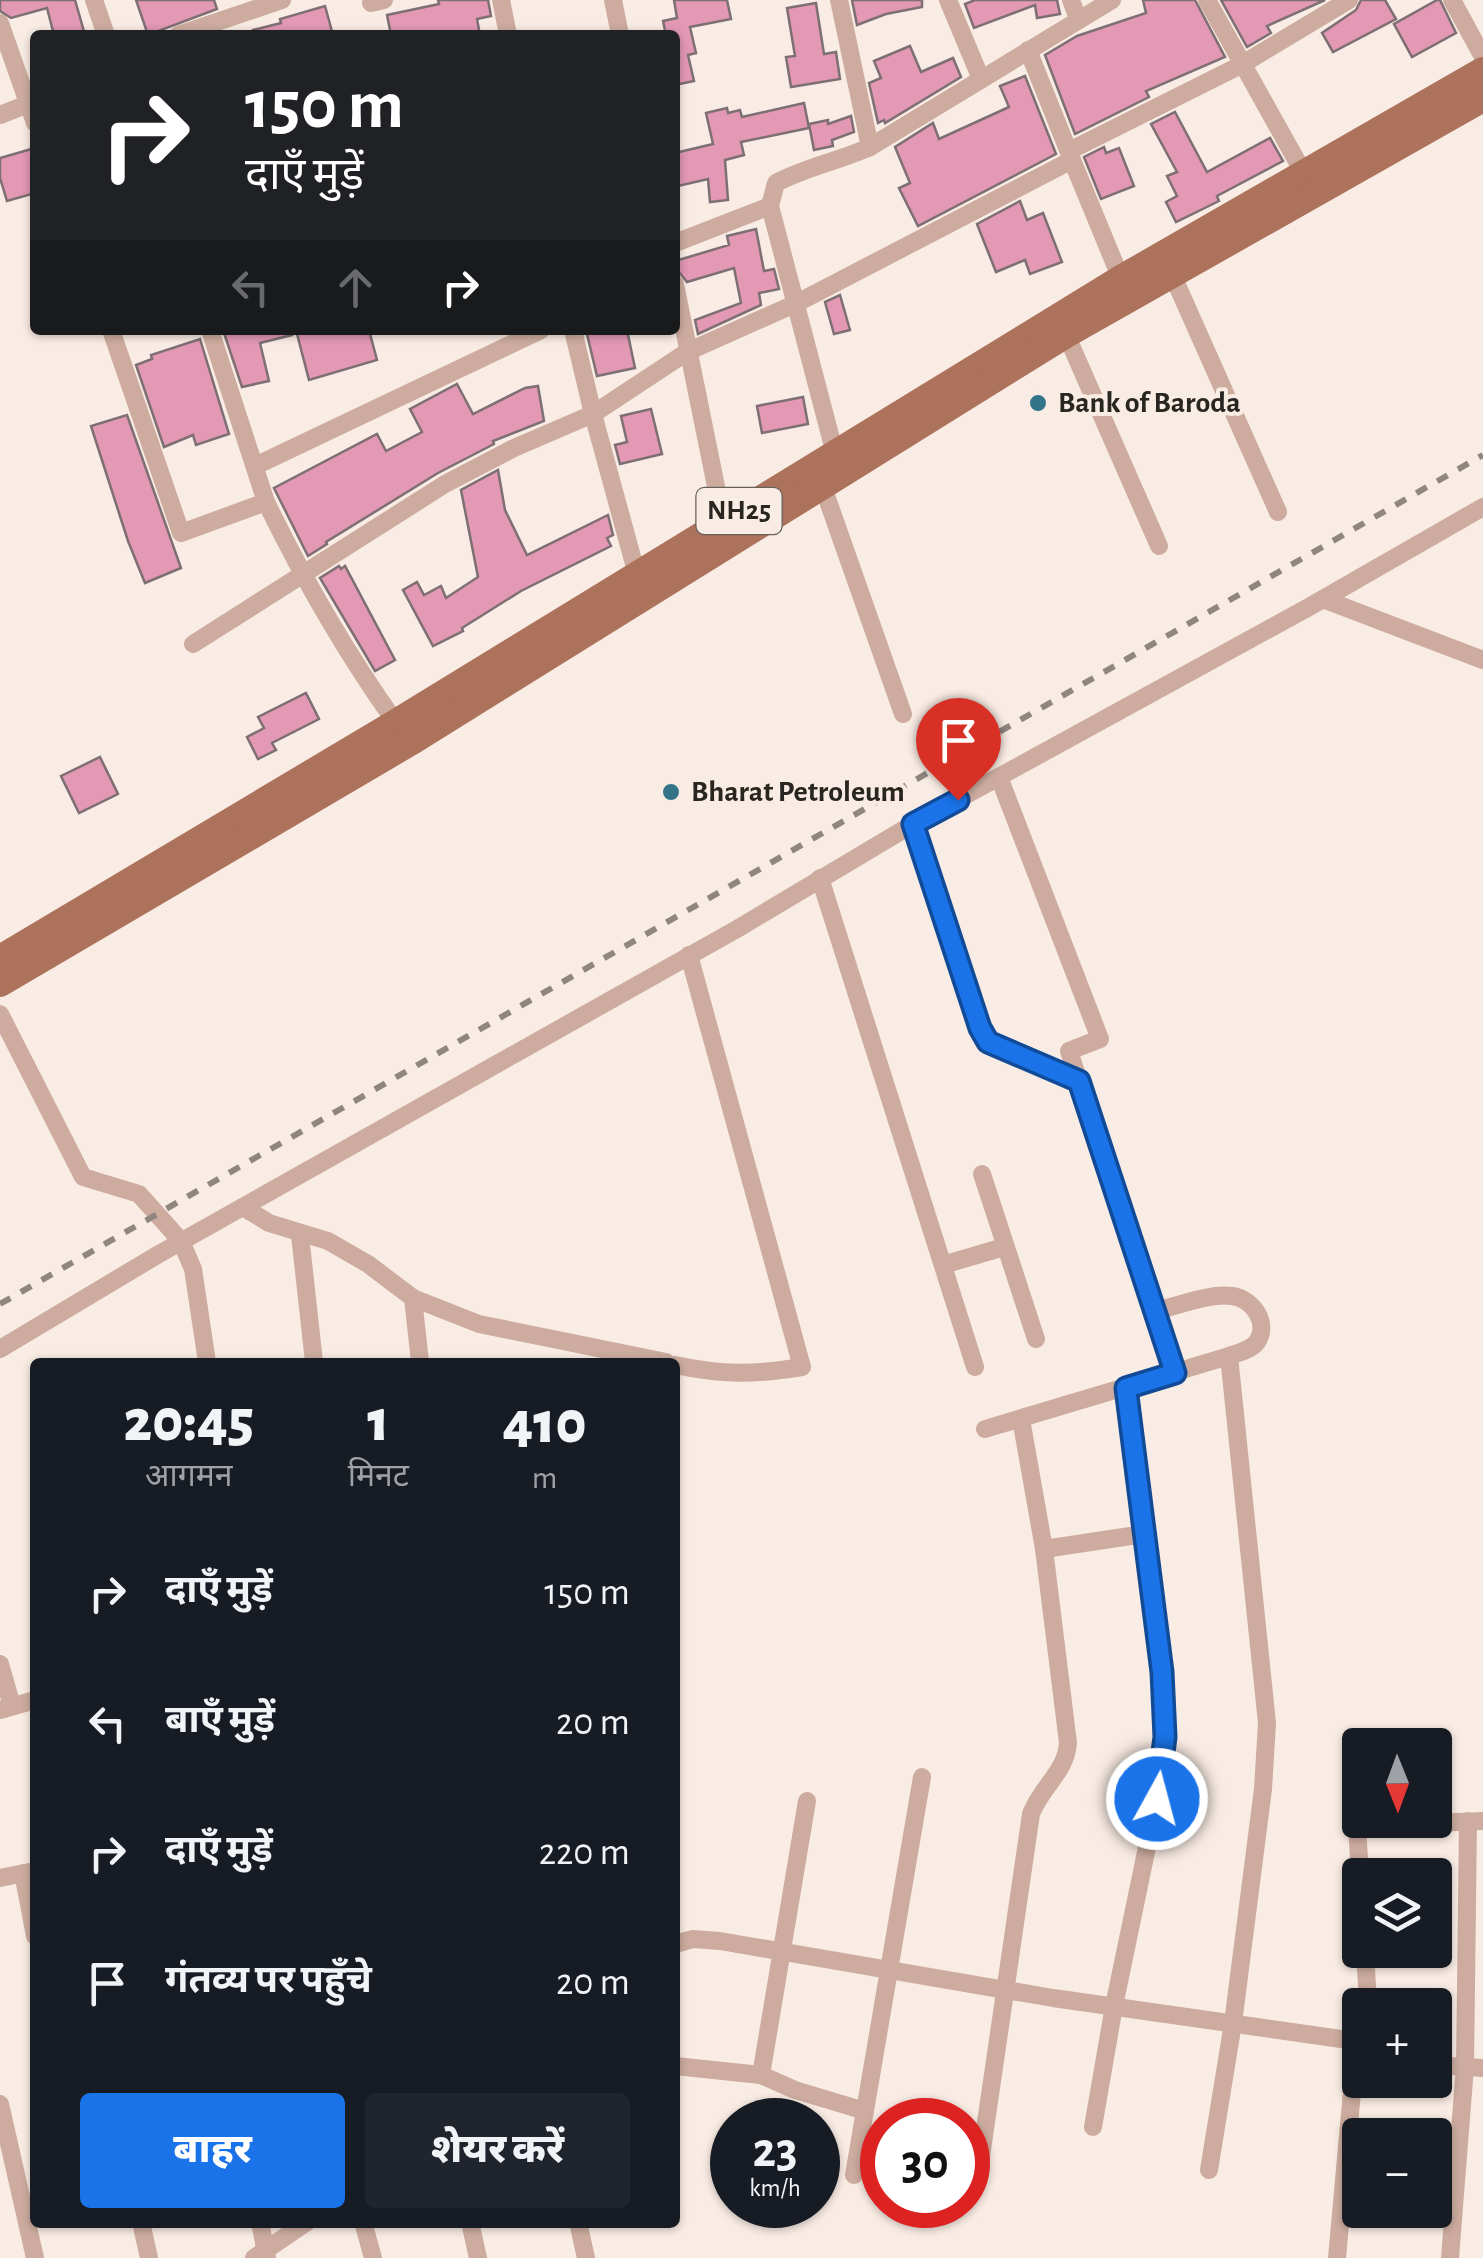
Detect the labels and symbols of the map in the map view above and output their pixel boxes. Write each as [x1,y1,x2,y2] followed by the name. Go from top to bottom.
[1058,388,1241,418] place label: Bank of Baroda
[1027,392,1049,414] marker: Bank of Baroda
[696,488,782,534] road number: NH25
[916,698,1001,801] pin
[691,777,905,807] place label: Bharat Petroleum
[660,781,682,803] marker: Bharat Petroleum
[1342,1728,1452,1838] north arrow
[1105,1747,1209,1851] position arrow
[860,2098,990,2228] speed limit sign: 30

